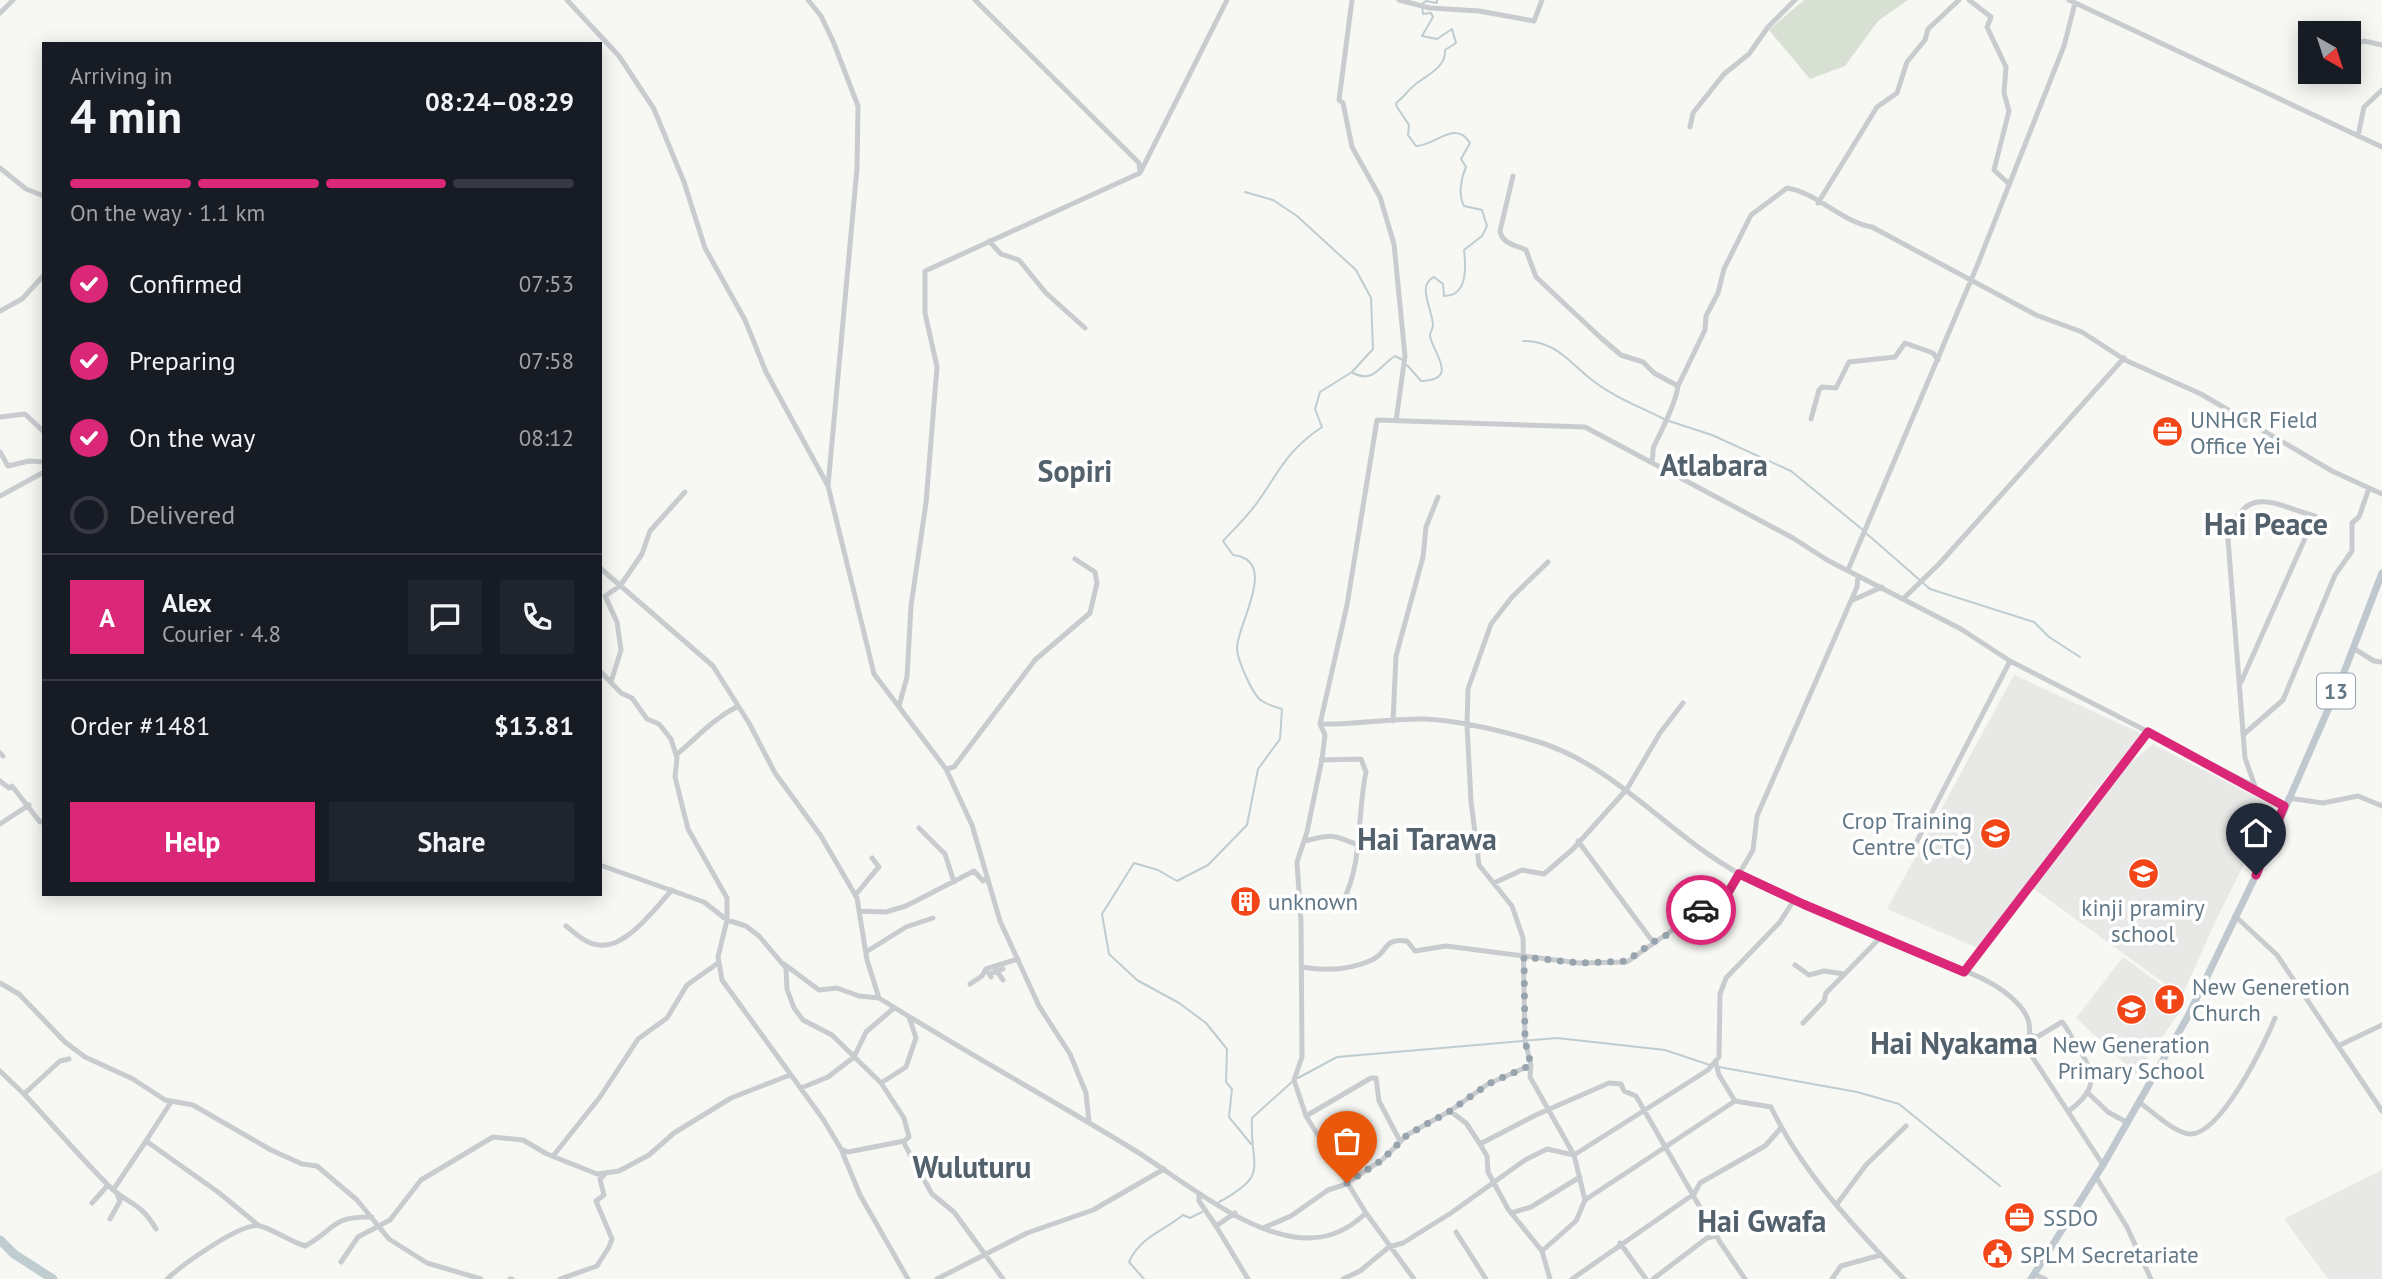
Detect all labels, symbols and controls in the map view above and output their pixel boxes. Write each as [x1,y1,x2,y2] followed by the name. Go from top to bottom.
[2298,21,2361,84] north arrow
[2298,21,2361,84] map controls
[70,61,172,90] text: Arriving in
[425,85,574,118] text: 08:24–08:29
[70,86,182,146] text: 4 min
[70,198,265,227] text: On the way · 1.1 km
[70,265,108,303] icon: check
[129,267,242,300] text: Confirmed
[519,269,574,298] text: 07:53
[70,342,108,380] icon: check
[129,344,236,377] text: Preparing
[519,346,574,375] text: 07:58
[2190,405,2318,460] place label: UNHCR Field Office Yei
[2150,415,2184,449] office icon: UNHCR Field Office Yei
[70,419,108,457] icon: check
[129,421,255,454] text: On the way
[519,423,574,452] text: 08:12
[1660,445,1768,484] district label: Atlabara
[1038,451,1112,490] district label: Sopiri
[129,498,235,531] text: Delivered
[2204,504,2328,543] district label: Hai Peace
[408,580,482,654] button: chat
[500,580,574,654] button: phone
[162,586,212,619] text: Alex
[99,601,115,634] text: A
[162,619,281,648] text: Courier · 4.8
[2317,674,2355,708] road number: 13
[70,709,210,742] text: Order #1481
[494,709,574,742] text: $13.81
[70,802,315,882] button: Help
[329,802,574,882] button: Share
[2226,803,2286,875] pin
[1842,806,1972,861] place label: Crop Training Centre (CTC)
[2237,814,2275,852] icon: home
[1978,816,2012,850] school or university icon: Crop Training Centre (CTC)
[1357,819,1497,858] district label: Hai Tarawa
[2126,856,2160,890] school or university icon: kinji pramiry school
[1666,875,1736,945] courier
[1228,884,1262,918] building icon: unknown
[1268,887,1358,916] place label: unknown
[1682,891,1720,929] icon: car
[2081,893,2205,948] place label: kinji pramiry school
[2192,972,2350,1027] place label: New Generetion Church
[2152,982,2186,1016] church icon: New Generetion Church
[2114,993,2148,1027] school or university icon: New Generation Primary School
[1870,1023,2038,1062] district label: Hai Nyakama
[2052,1030,2210,1085] place label: New Generation Primary School
[1317,1111,1377,1183] pin
[1328,1122,1366,1160] icon: bag
[913,1147,1031,1186] district label: Wuluturu
[2003,1200,2037,1234] office icon: SSDO
[1698,1201,1826,1240] district label: Hai Gwafa
[2043,1203,2098,1232] place label: SSDO
[1980,1237,2014,1271] public building icon: SPLM Secretariate
[2020,1240,2199,1269] place label: SPLM Secretariate

